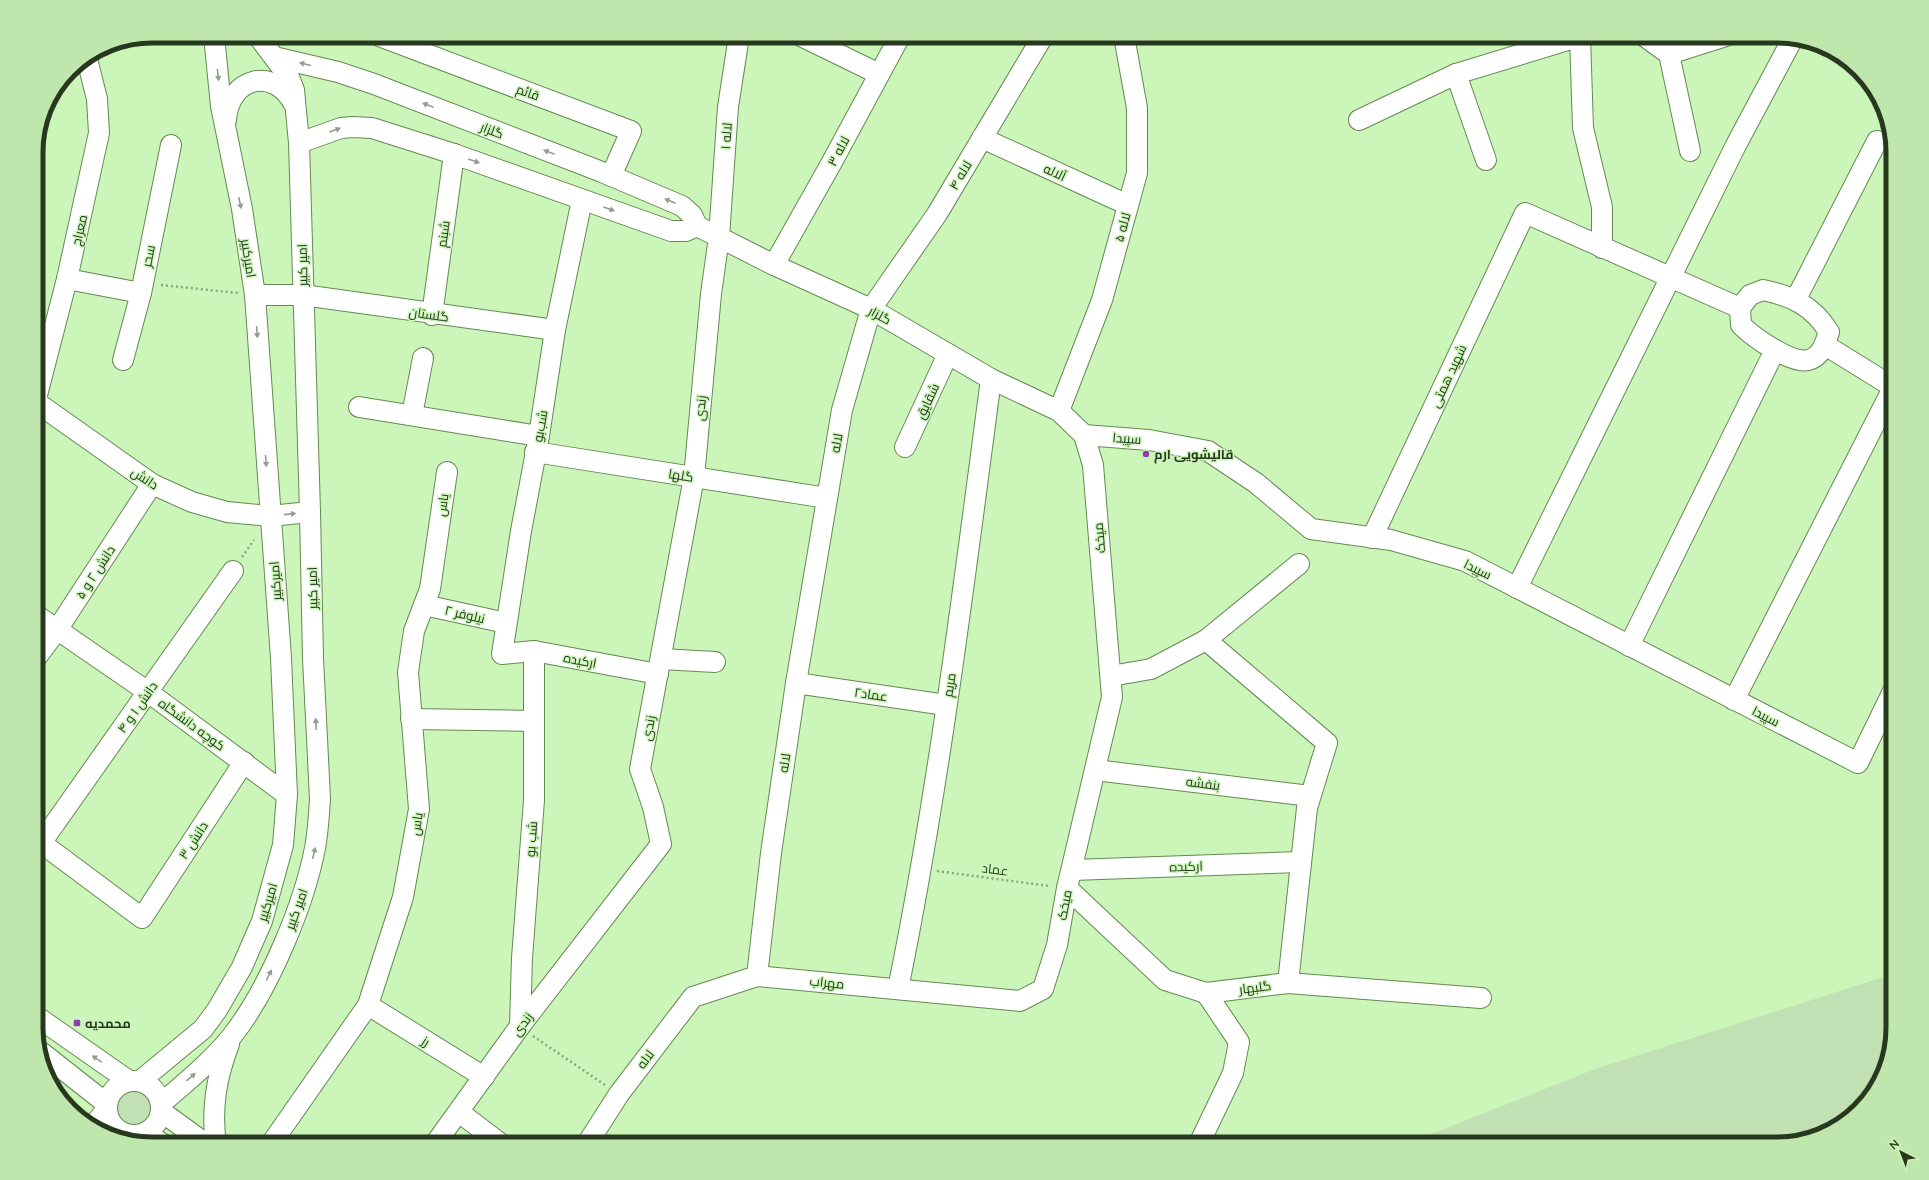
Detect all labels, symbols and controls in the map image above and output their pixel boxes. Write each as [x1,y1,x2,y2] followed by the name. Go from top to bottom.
[299,61,311,67] one-way arrow
[215,69,221,81] one-way arrow
[513,80,542,105] street label: قائم
[421,102,433,108] one-way arrow
[477,118,506,142] street label: گلزار
[717,122,735,150] street label: لاله ۱
[330,127,342,133] one-way arrow
[824,133,852,169] street label: لاله ۳
[543,148,555,154] one-way arrow
[945,157,975,193] street label: لاله ۴
[468,158,480,164] one-way arrow
[1041,160,1069,184] street label: آلاله
[238,197,244,209] one-way arrow
[663,197,675,203] one-way arrow
[604,207,616,213] one-way arrow
[1110,210,1134,244] street label: لاله ۵
[68,213,91,247] street label: معراج
[433,220,455,249] street label: شبنم
[238,236,260,279] street label: امیرکبیر
[138,243,158,270] street label: سحر
[294,244,310,287] street label: امیر کبیر
[865,302,894,328] street label: گلزار
[408,303,450,325] street label: گلستان
[254,326,261,338] one-way arrow
[1426,342,1470,410] street label: شهید همتی
[912,380,942,422] street label: شقایق
[691,394,709,422] street label: زندی
[529,409,551,443] street label: شب‌بو
[1112,429,1142,448] street label: سپیدا
[826,432,846,454] street label: لاله
[1154,446,1233,464] place label: قالیشویی ارم
[1141,449,1151,459] marker: قالیشویی ارم
[263,455,270,467] one-way arrow
[128,463,162,493] street label: دانش
[667,465,695,485] street label: گلها
[432,492,452,518] street label: یاس
[284,511,296,517] one-way arrow
[1090,522,1108,554] street label: میخک
[72,542,118,602] street label: دانش ۲ و ۵
[1461,555,1494,583] street label: سپیدا
[266,561,284,602] street label: امیرکبیر
[304,567,320,610] street label: امیر کبیر
[443,602,487,626] street label: نیلوفر ۲
[562,649,598,671] street label: ارکیده
[939,672,961,699] street label: مریم
[113,678,161,736] street label: دانش ۱ و ۴
[853,684,889,704] street label: عماد۲
[154,694,229,755] street label: کوچه دانشگاه
[1749,702,1782,731] street label: سپیدا
[638,714,658,742] street label: زندی
[313,718,320,730] one-way arrow
[775,752,793,774] street label: لاله
[1185,773,1221,793] street label: بنفشه
[406,811,426,837] street label: یاس
[175,818,211,862] street label: دانش ۳
[522,821,540,857] street label: شب بو
[311,847,317,859] one-way arrow
[1169,857,1203,875] street label: ارکیده
[981,859,1009,879] street label: عماد
[253,881,280,924] street label: امیرکبیر
[281,886,311,933] street label: امیر کبیر
[1053,888,1075,922] street label: میخک
[266,969,272,980] one-way arrow
[809,972,845,992] street label: مهراب
[1237,977,1272,997] street label: گلبهار
[508,1009,536,1039] street label: زندی
[85,1015,131,1031] place label: محمدیه
[72,1018,82,1028] marker: محمدیه
[418,1032,433,1050] street label: رز
[633,1046,657,1072] street label: لاله
[92,1055,102,1063] one-way arrow
[186,1073,196,1082] one-way arrow
[1881,1132,1921,1172] north arrow
[1886,1137,1901,1152] text: N

